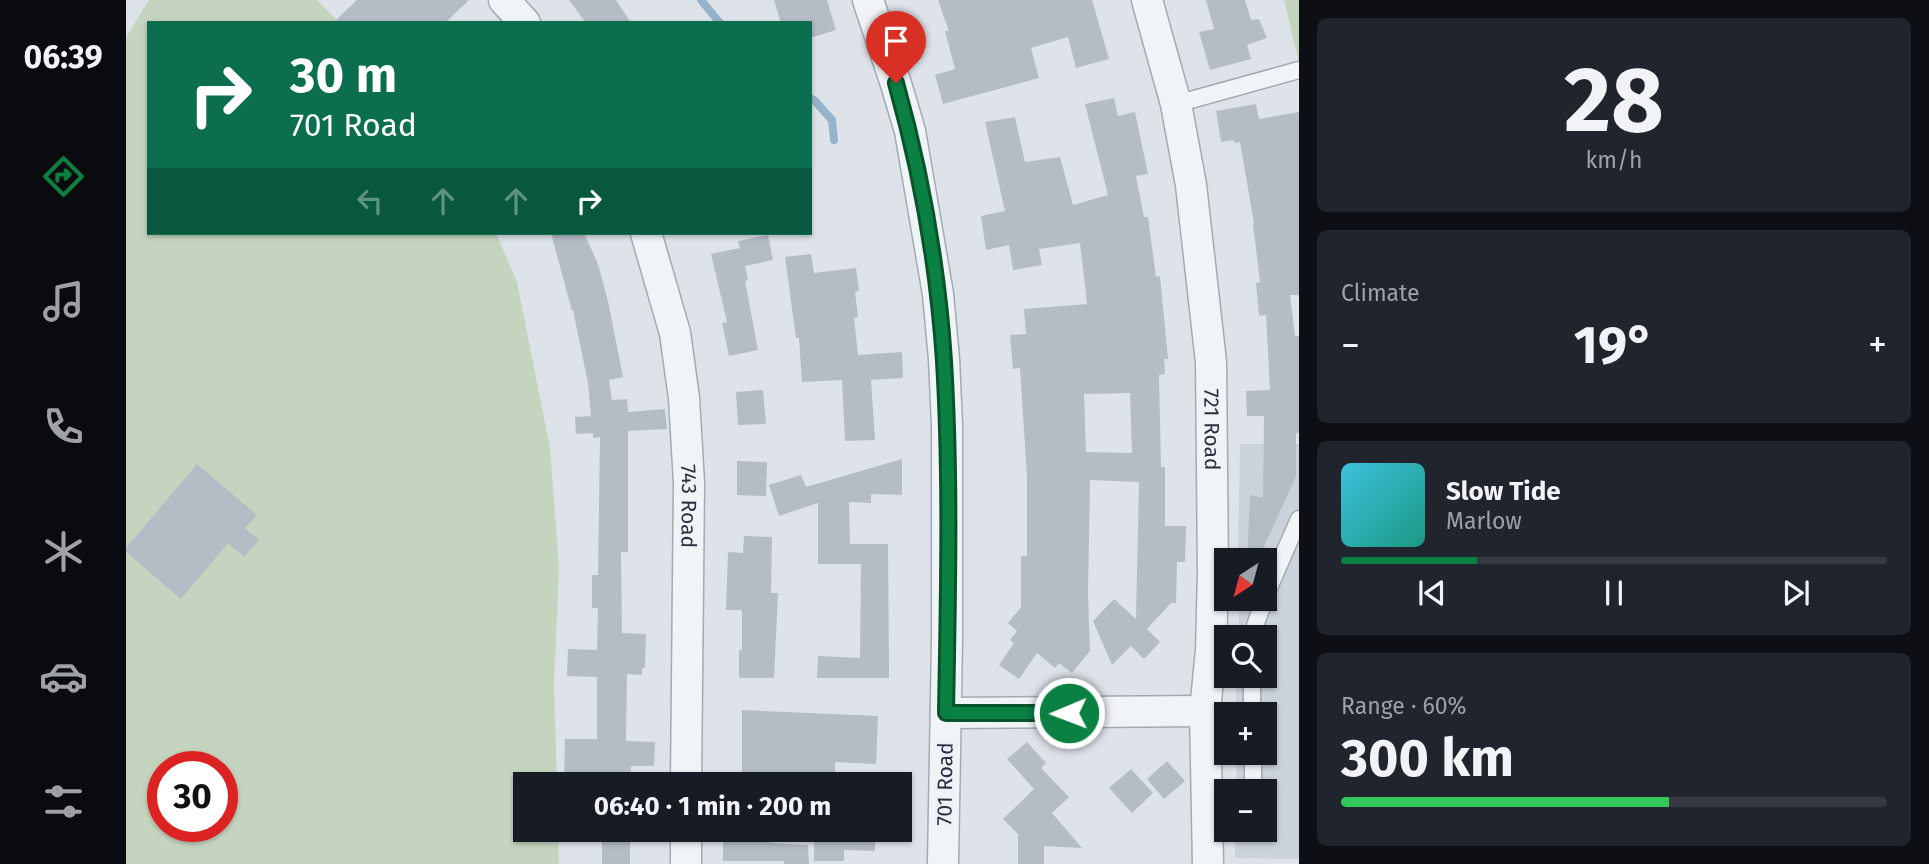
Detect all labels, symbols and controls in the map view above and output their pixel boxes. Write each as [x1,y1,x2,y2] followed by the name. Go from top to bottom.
[866,11,926,83] pin
[877,22,915,60] icon: arrive
[23,38,103,76] text: 06:39
[290,46,397,105] text: 30 m
[1564,46,1664,155] text: 28
[175,49,266,140] icon: right
[290,106,417,144] text: 701 Road
[1586,146,1642,174] text: km/h
[39,152,88,201] icon: directions
[351,182,389,220] icon: left
[424,182,462,220] icon: ahead
[497,182,535,220] icon: ahead
[570,182,608,220] icon: right
[39,277,88,326] icon: music
[1341,279,1420,307] text: Climate
[1574,314,1654,377] text: 19°
[1341,322,1360,368] text: −
[1868,322,1887,368] text: +
[1198,388,1225,471] street label: 721 Road
[39,402,88,451] icon: phone
[675,463,702,548] street label: 743 Road
[1446,476,1561,507] text: Slow Tide
[1446,507,1522,535] text: Marlow
[39,527,88,576] icon: climate
[1214,548,1278,611] north arrow
[1214,548,1277,842] map controls
[1413,574,1451,612] icon: previous
[1595,574,1633,612] icon: pause
[1777,574,1815,612] icon: next
[1214,625,1277,688] button: search
[39,652,88,701] icon: car
[1032,676,1106,750] position arrow
[1341,692,1467,720] text: Range · 60%
[1214,702,1277,765] button: +
[1341,727,1514,790] text: 300 km
[931,742,959,826] street label: 701 Road
[147,751,238,842] speed limit sign: 30
[39,777,88,826] icon: filters
[1214,779,1277,842] button: −
[594,791,831,822] text: 06:40 · 1 min · 200 m

